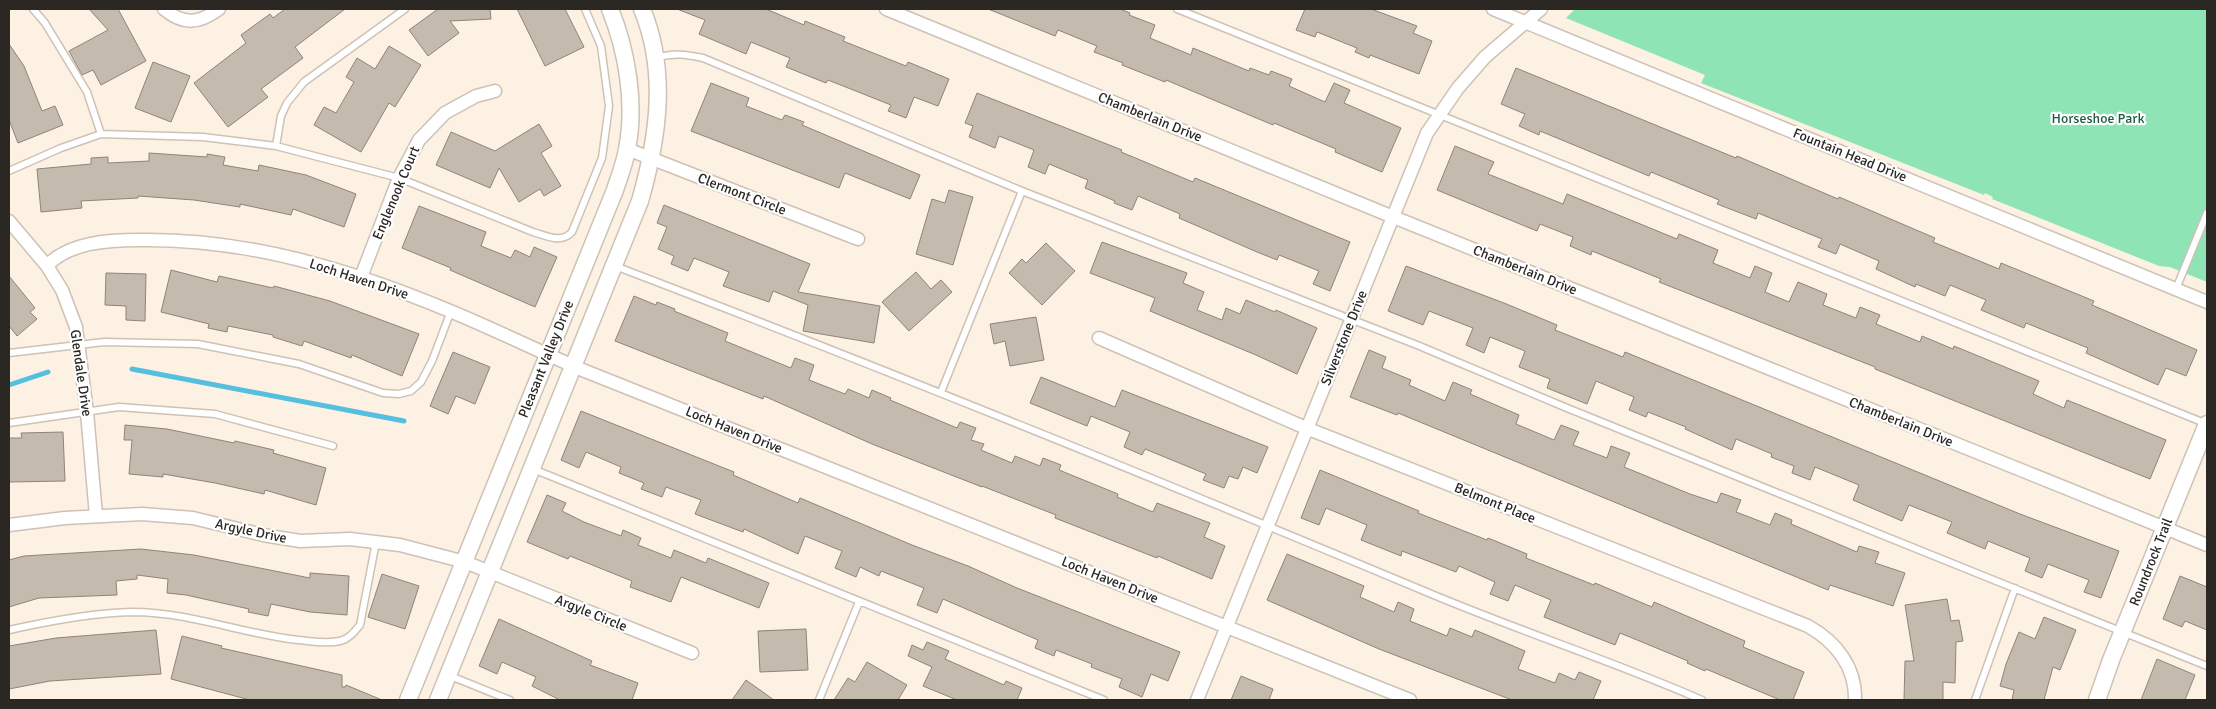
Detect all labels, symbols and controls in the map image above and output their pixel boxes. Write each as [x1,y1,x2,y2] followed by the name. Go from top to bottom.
[1095,88,1205,146] street label: Chamberlain Drive
[2051,110,2145,127] park label: Horseshoe Park
[1791,124,1909,186] street label: Fountain Head Drive
[369,144,423,242] street label: Englenook Court
[695,169,789,219] street label: Clermont Circle
[1470,241,1580,299] street label: Chamberlain Drive
[307,255,411,303] street label: Loch Haven Drive
[1317,288,1371,388] street label: Silverstone Drive
[515,298,577,420] street label: Pleasant Valley Drive
[66,328,96,418] street label: Glendale Drive
[1846,393,1956,451] street label: Chamberlain Drive
[683,403,785,457] street label: Loch Haven Drive
[1452,479,1538,527] street label: Belmont Place
[214,515,288,547] street label: Argyle Drive
[2126,516,2176,608] street label: Roundrock Trail
[1059,553,1161,607] street label: Loch Haven Drive
[552,591,630,635] street label: Argyle Circle

